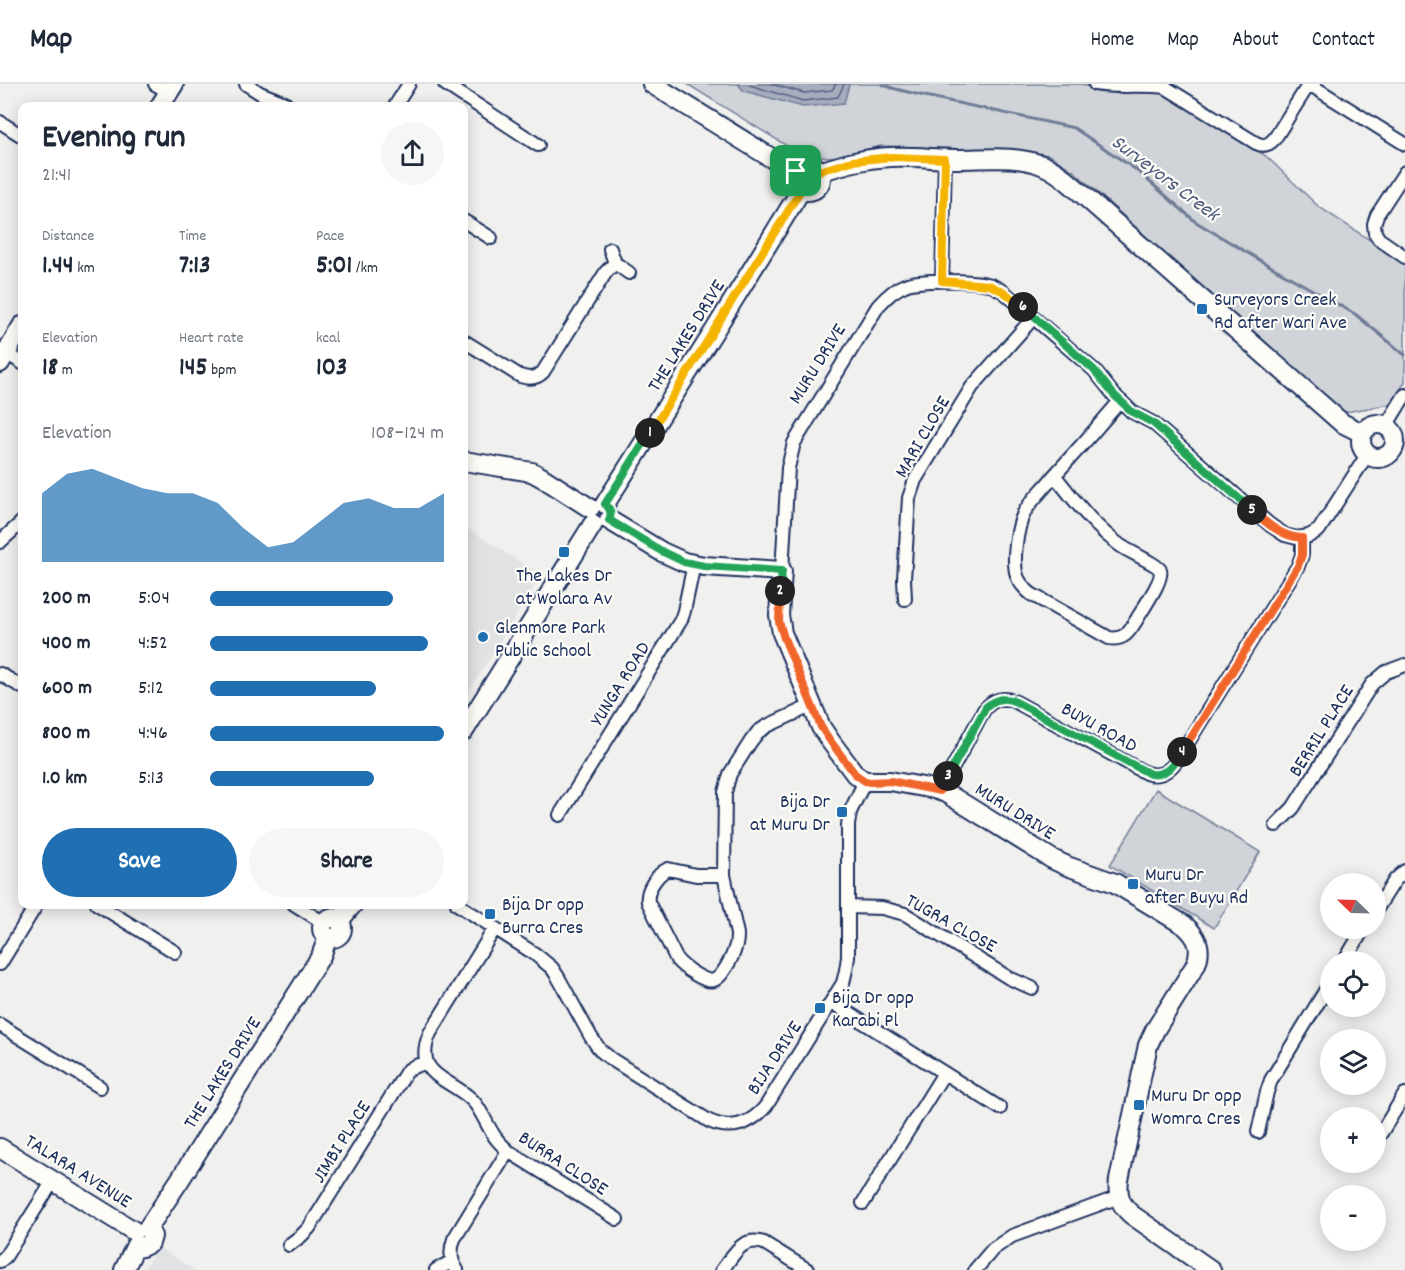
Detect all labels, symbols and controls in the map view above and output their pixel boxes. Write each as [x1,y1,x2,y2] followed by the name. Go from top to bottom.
[30,21,72,61] text: Map
[1090,26,1134,56] text: Home
[1167,26,1199,56] text: Map
[1232,26,1279,56] text: About
[1312,26,1375,56] text: Contact
[42,116,186,163] text: Evening run
[381,122,444,185] button: share
[1104,129,1226,232] water label: Surveyors Creek
[770,145,821,196] pin
[779,154,812,187] icon: arrive
[42,162,71,190] text: 21:41
[42,225,94,248] text: Distance
[179,225,206,248] text: Time
[316,225,344,248] text: Pace
[42,248,74,285] text: 1.44
[179,248,211,285] text: 7:13
[316,248,352,285] text: 5:01
[74,257,95,280] text: km
[352,257,378,280] text: /km
[642,275,733,398] street label: THE LAKES DRIVE
[1214,287,1347,338] place label: Surveyors Creek Rd after Wari Ave
[1008,292,1038,322] pin: 6
[1019,295,1027,318] text: 6
[1195,302,1209,316] marker: Surveyors Creek Rd after Wari Ave
[783,319,854,410] street label: MURU DRIVE
[42,327,98,350] text: Elevation
[179,327,244,350] text: Heart rate
[316,327,340,350] text: kcal
[42,350,58,387] text: 18
[179,350,208,387] text: 145
[316,350,347,387] text: 103
[58,359,73,382] text: m
[208,359,237,382] text: bpm
[889,391,958,484] street label: MARI CLOSE
[635,418,665,448] pin: 1
[42,420,112,448] text: Elevation
[371,420,444,448] text: 108–124 m
[648,421,652,444] text: 1
[1237,495,1267,525] pin: 5
[1248,498,1256,521] text: 5
[557,545,571,559] marker: The Lakes Dr at Wolara Av
[516,563,613,614] place label: The Lakes Dr at Wolara Av
[765,576,795,606] pin: 2
[777,579,784,602] text: 2
[42,585,91,613] text: 200 m
[138,585,170,613] text: 5:04
[495,615,605,666] place label: Glenmore Park Public School
[42,630,90,658] text: 400 m
[138,630,168,658] text: 4:52
[476,630,490,644] marker: Glenmore Park Public School
[585,637,659,732] street label: YUNGA ROAD
[42,675,92,703] text: 600 m
[138,675,164,703] text: 5:12
[1283,680,1362,783] street label: BERRIL PLACE
[1055,696,1142,761] street label: BUYU ROAD
[42,720,90,748] text: 800 m
[138,720,168,748] text: 4:46
[1167,737,1197,767] pin: 4
[1179,740,1185,763] text: 4
[933,761,963,791] pin: 3
[944,764,952,787] text: 3
[42,765,87,793] text: 1.0 km
[138,765,164,793] text: 5:13
[969,777,1060,848] street label: MURU DRIVE
[750,789,831,840] place label: Bija Dr at Muru Dr
[835,805,849,819] marker: Bija Dr at Muru Dr
[42,828,237,897] button: Save
[249,828,444,897] button: Share
[1145,862,1248,913] place label: Muru Dr after Buyu Rd
[1320,873,1386,939] north arrow
[1320,873,1386,1251] map controls
[1126,877,1140,891] marker: Muru Dr after Buyu Rd
[900,888,1001,961] street label: TUGRA CLOSE
[502,892,584,943] place label: Bija Dr opp Burra Cres
[483,907,497,921] marker: Bija Dr opp Burra Cres
[1320,951,1386,1017] button: locate
[832,985,914,1036] place label: Bija Dr opp Karabi Pl
[813,1001,827,1015] marker: Bija Dr opp Karabi Pl
[178,1012,269,1135] street label: THE LAKES DRIVE
[741,1016,810,1101] street label: BIJA DRIVE
[1320,1029,1386,1095] button: layers
[1151,1083,1242,1134] place label: Muru Dr opp Womra Cres
[306,1096,379,1189] street label: JIMBI PLACE
[1132,1098,1146,1112] marker: Muru Dr opp Womra Cres
[1320,1107,1386,1173] button: +
[512,1125,613,1204] street label: BURRA CLOSE
[18,1128,136,1217] street label: TALARA AVENUE
[1320,1185,1386,1251] button: −

